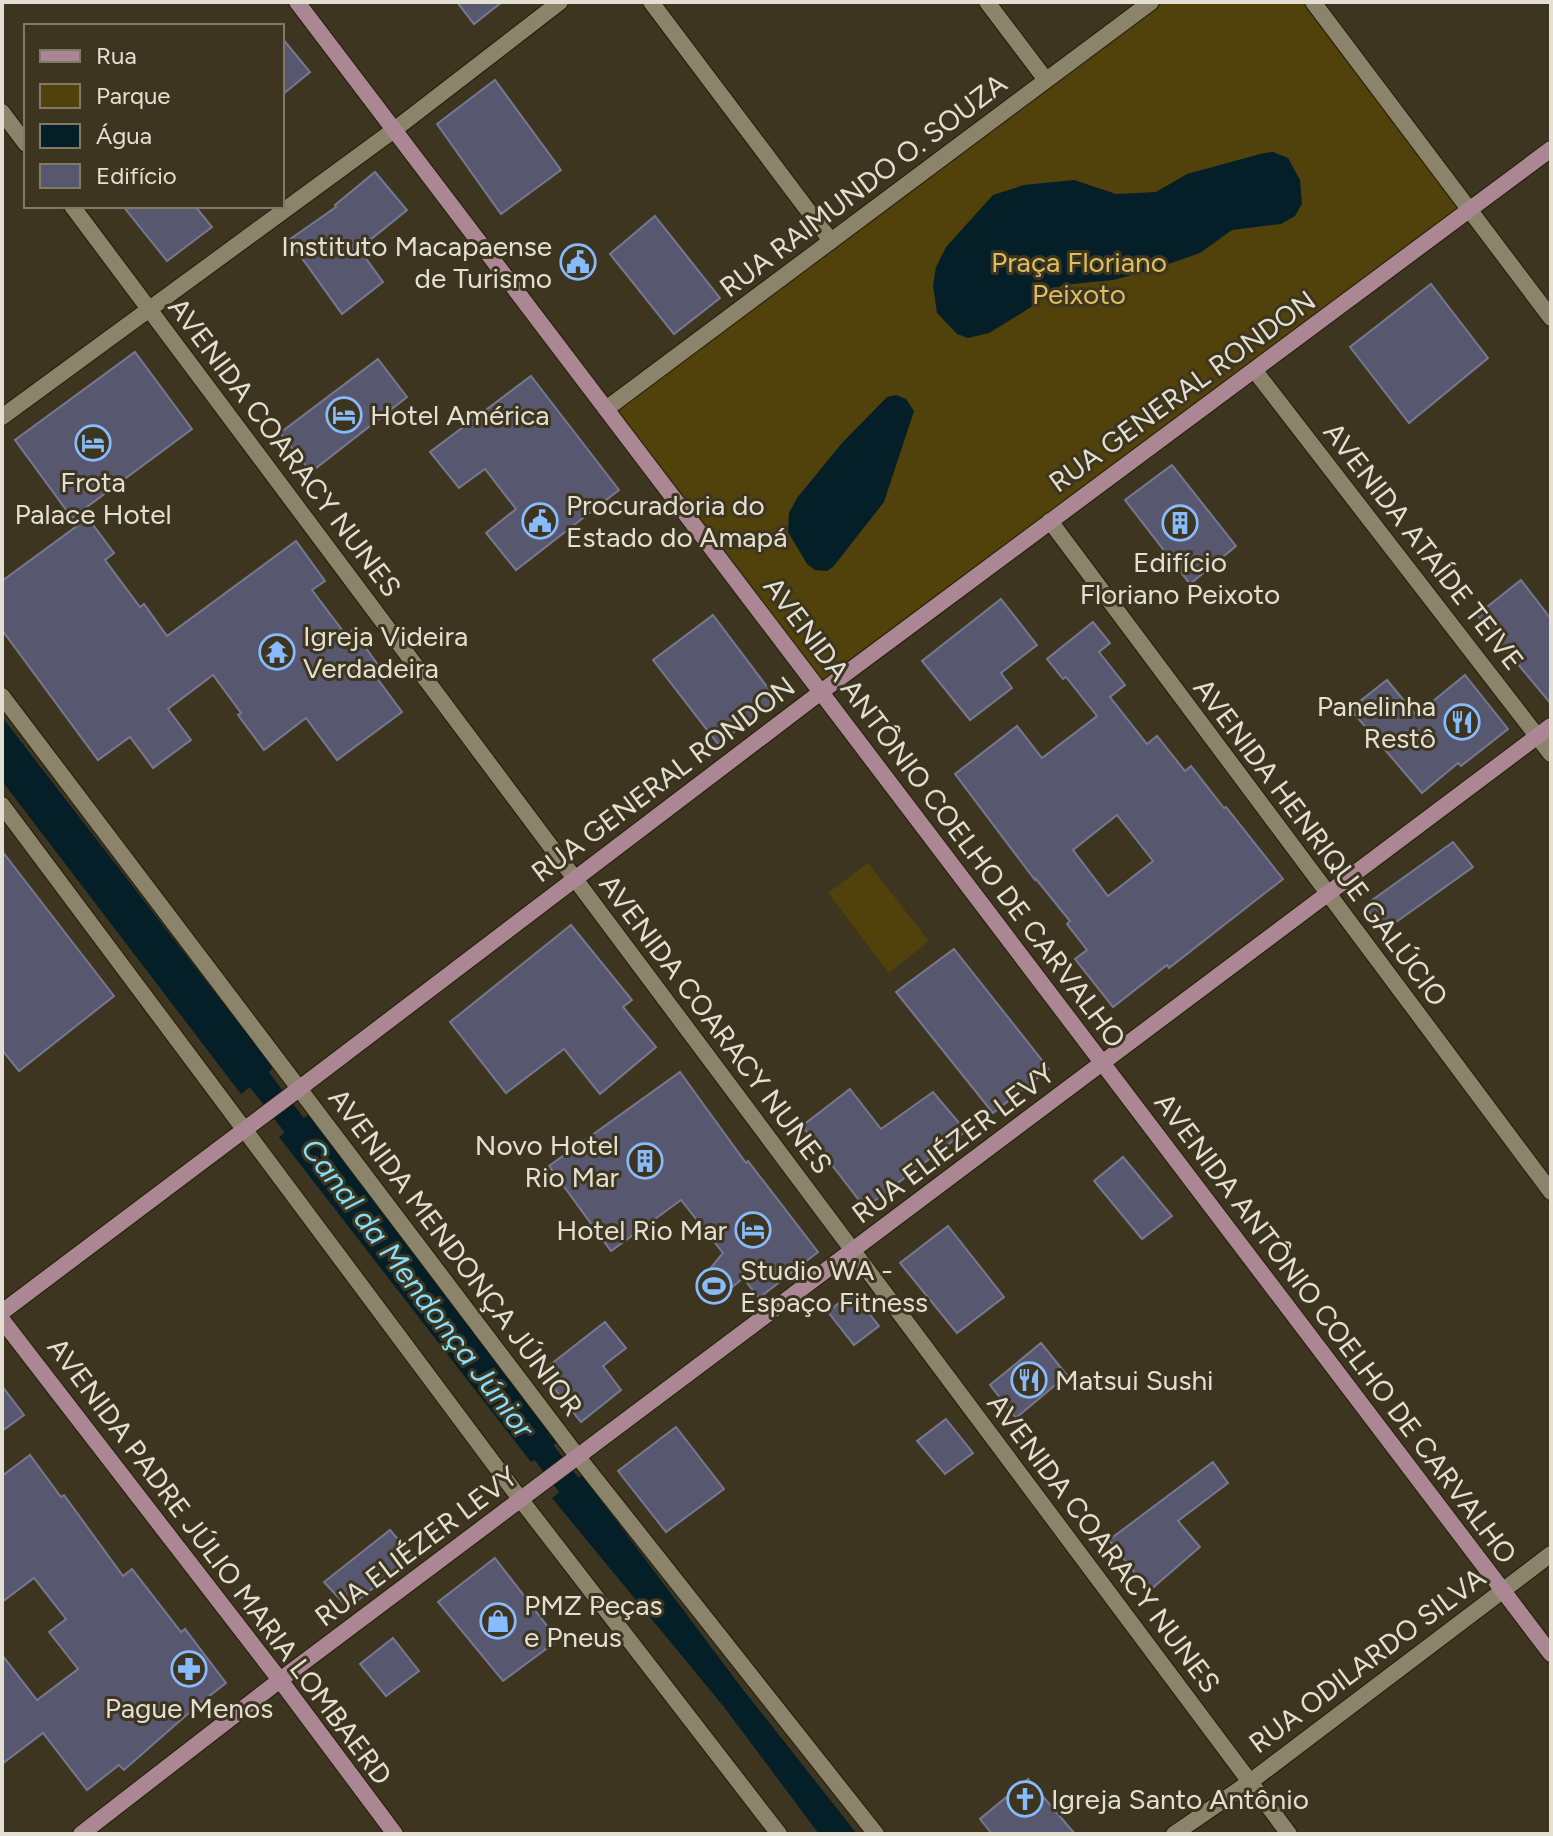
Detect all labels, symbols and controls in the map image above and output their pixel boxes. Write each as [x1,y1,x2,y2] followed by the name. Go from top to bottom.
[24,24,284,208] legend
[96,41,137,70] text: Rua
[713,66,1013,304] street label: RUA RAIMUNDO O. SOUZA
[96,81,170,110] text: Parque
[96,121,152,150] text: Água
[96,161,177,190] text: Edifício
[281,229,552,295] place label: Instituto Macapaense de Turismo
[559,243,597,281] public building icon: Instituto Macapaense de Turismo
[991,245,1167,311] park label: Praça Floriano Peixoto
[1042,283,1322,499] street label: RUA GENERAL RONDON
[161,291,409,603] street label: AVENIDA COARACY NUNES
[325,396,363,434] hotel icon: Hotel América
[370,398,550,432] place label: Hotel América
[1317,415,1531,677] street label: AVENIDA ATAÍDE TEIVE
[74,424,112,462] hotel icon: Frota Palace Hotel
[14,465,172,531] place label: Frota Palace Hotel
[566,488,787,554] place label: Procuradoria do Estado do Amapá
[521,502,559,540] public building icon: Procuradoria do Estado do Amapá
[1161,504,1199,542] building icon: Edifício Floriano Peixoto
[1080,545,1280,611] place label: Edifício Floriano Peixoto
[757,570,1133,1054] street label: AVENIDA ANTÔNIO COELHO DE CARVALHO
[303,619,468,685] place label: Igreja Videira Verdadeira
[258,633,296,671] temple icon: Igreja Videira Verdadeira
[525,669,801,889] street label: RUA GENERAL RONDON
[1187,671,1455,1013] street label: AVENIDA HENRIQUE GALÚCIO
[1317,689,1436,755] place label: Panelinha Restô
[1443,703,1481,741] restaurant icon: Panelinha Restô
[592,868,840,1180] street label: AVENIDA COARACY NUNES
[845,1056,1061,1230] street label: RUA ELIÉZER LEVY
[322,1081,590,1423] street label: AVENIDA MENDONÇA JÚNIOR
[1148,1086,1524,1570] street label: AVENIDA ANTÔNIO COELHO DE CARVALHO
[475,1128,620,1194] place label: Novo Hotel Rio Mar
[293,1131,544,1447] water label: Canal da Mendonça Júnior
[626,1142,664,1180] building icon: Novo Hotel Rio Mar
[734,1211,772,1249] hotel icon: Hotel Rio Mar
[556,1213,728,1247] place label: Hotel Rio Mar
[740,1253,928,1319] place label: Studio WA - Espaço Fitness
[695,1267,733,1305] sports icon: Studio WA - Espaço Fitness
[41,1331,399,1791] street label: AVENIDA PADRE JÚLIO MARIA LOMBAERD
[1010,1361,1048,1399] restaurant icon: Matsui Sushi
[1055,1363,1214,1397] place label: Matsui Sushi
[980,1387,1228,1699] street label: AVENIDA COARACY NUNES
[308,1459,524,1633] street label: RUA ELIÉZER LEVY
[1242,1560,1492,1760] street label: RUA ODILARDO SILVA
[524,1588,662,1654] place label: PMZ Peças e Pneus
[479,1602,517,1640] shop icon: PMZ Peças e Pneus
[170,1650,208,1688] pharmacy icon: Pague Menos
[105,1691,273,1725] place label: Pague Menos
[1006,1780,1044,1818] church icon: Igreja Santo Antônio
[1051,1782,1309,1816] place label: Igreja Santo Antônio

